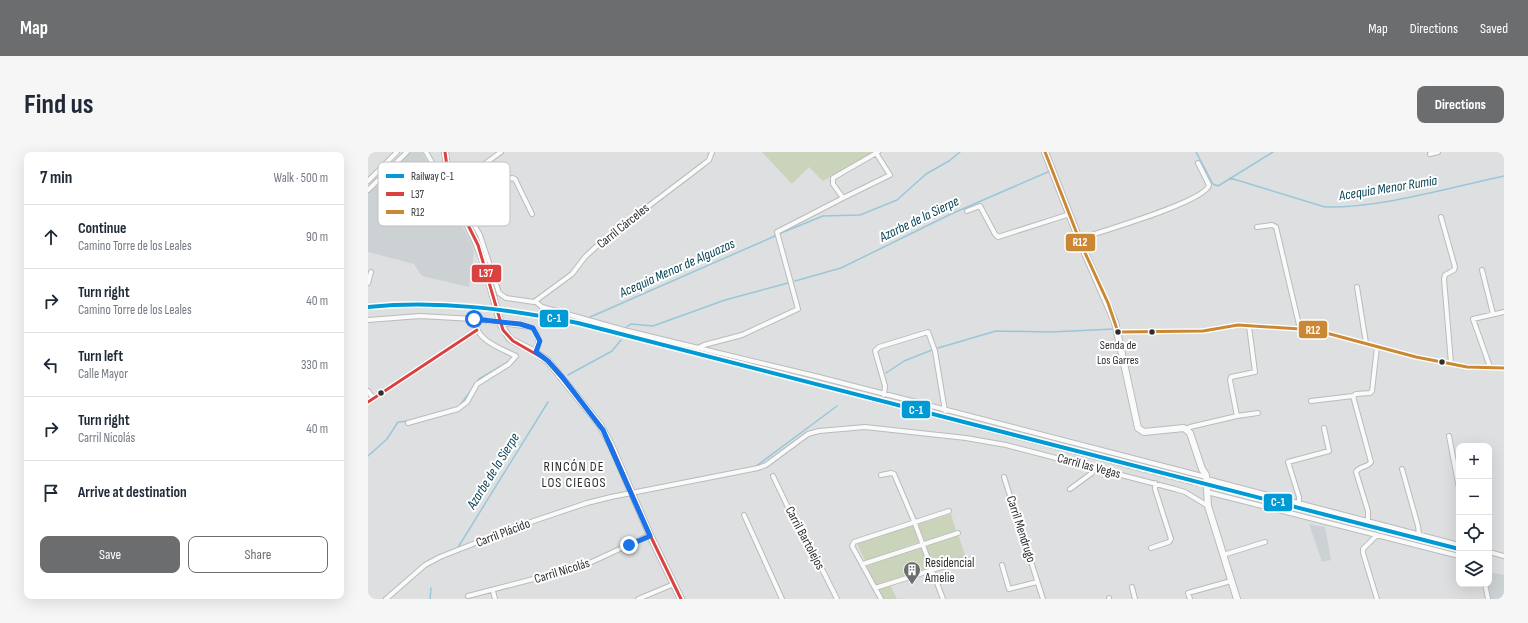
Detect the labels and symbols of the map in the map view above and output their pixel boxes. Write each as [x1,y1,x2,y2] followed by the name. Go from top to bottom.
[378,162,510,226] legend
[411,170,454,183] text: Railway C-1
[1337,172,1439,204] water label: Acequia Menor Rumia
[411,188,425,201] text: L37
[876,192,962,246] water label: Azarbe de la Sierpe
[594,200,653,252] street label: Carril Cárceles
[411,206,425,219] text: R12
[1065,233,1096,252] line badge: R12
[616,235,737,302] water label: Acequia Menor de Alguazas
[1073,236,1088,249] text: R12
[471,264,502,283] line badge: L37
[479,267,493,280] text: L37
[539,309,569,328] line badge: C-1
[465,310,483,328] route start
[547,312,562,325] text: C-1
[1298,320,1328,339] line badge: R12
[1306,324,1321,337] text: R12
[1113,327,1123,337] marker: Senda de Los Garres
[1147,327,1157,337] unlabelled marker
[1097,338,1139,368] place label: Senda de Los Garres
[1437,357,1447,367] unlabelled marker
[376,388,386,398] unlabelled marker
[901,400,931,419] line badge: C-1
[909,404,924,417] text: C-1
[462,429,523,513] water label: Azarbe de la Sierpe
[1056,450,1123,482] street label: Carril las Vegas
[541,458,607,491] district label: RINCÓN DE LOS CIEGOS
[1263,493,1293,512] line badge: C-1
[1003,494,1039,564] street label: Carril Mendrugo
[1271,496,1286,509] text: C-1
[782,504,829,573] street label: Carril Bartolejos
[474,515,532,551] street label: Carril Plácido
[620,536,638,554] route end
[532,555,592,587] street label: Carril Nicolás
[924,555,974,586] place label: Residencial Amelie
[902,560,922,585] building icon: Residencial Amelie

